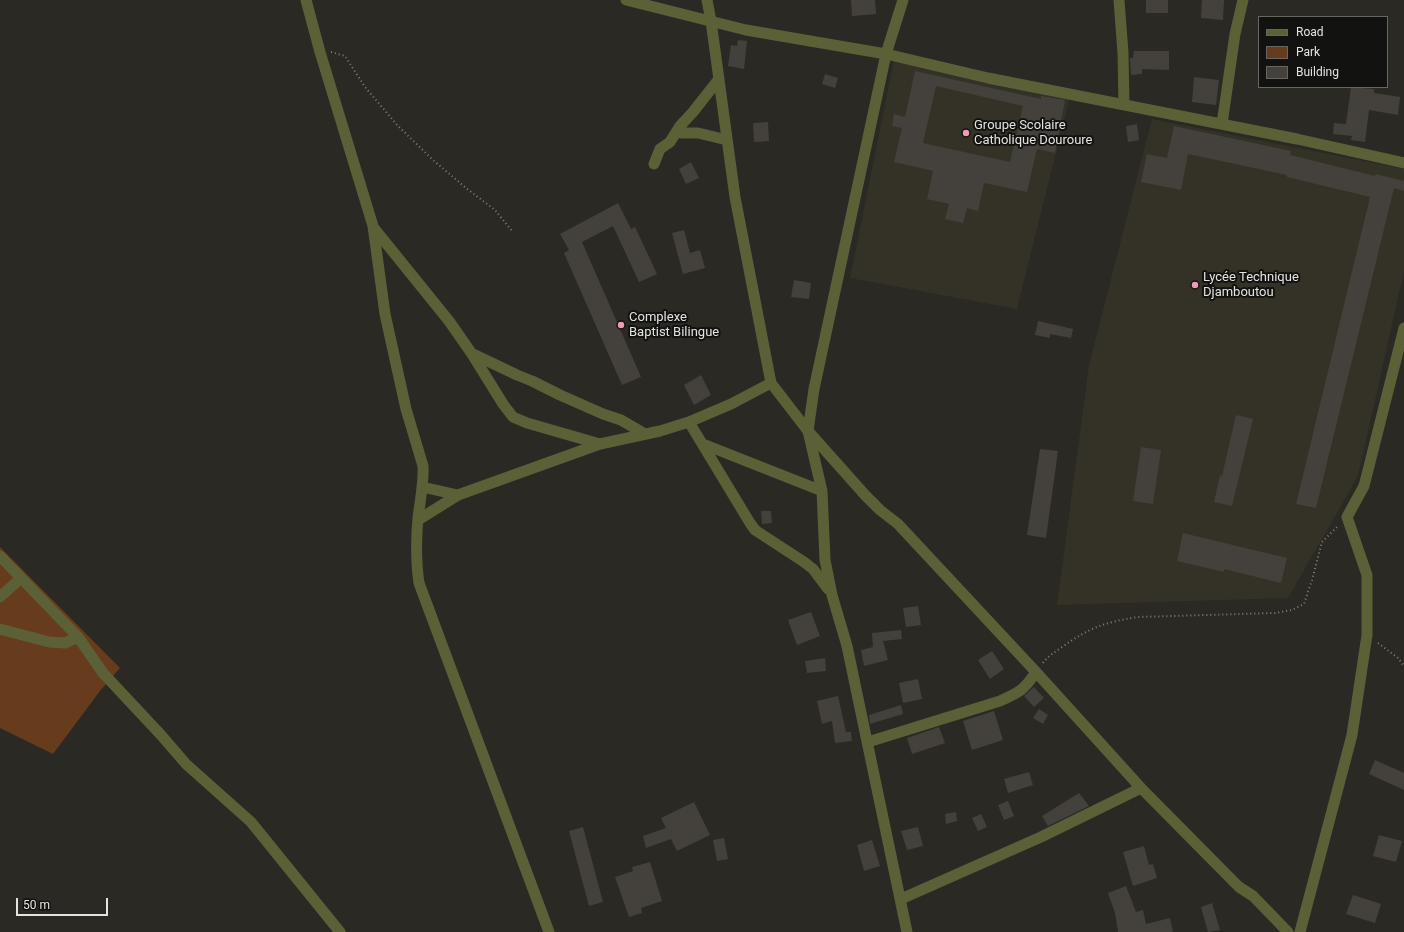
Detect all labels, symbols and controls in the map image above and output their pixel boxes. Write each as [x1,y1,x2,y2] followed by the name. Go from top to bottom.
[1258,16,1388,88] legend
[1296,25,1324,39] text: Road
[1296,45,1320,59] text: Park
[1296,65,1339,79] text: Building
[974,118,1093,149] place label: Groupe Scolaire Catholique Douroure
[961,128,971,138] marker: Groupe Scolaire Catholique Douroure
[1203,270,1299,301] place label: Lycée Technique Djamboutou
[1190,280,1200,290] marker: Lycée Technique Djamboutou
[629,310,719,341] place label: Complexe Baptist Bilingue
[616,320,626,330] marker: Complexe Baptist Bilingue
[18,890,110,916] scale bar
[23,898,50,912] text: 50 m

